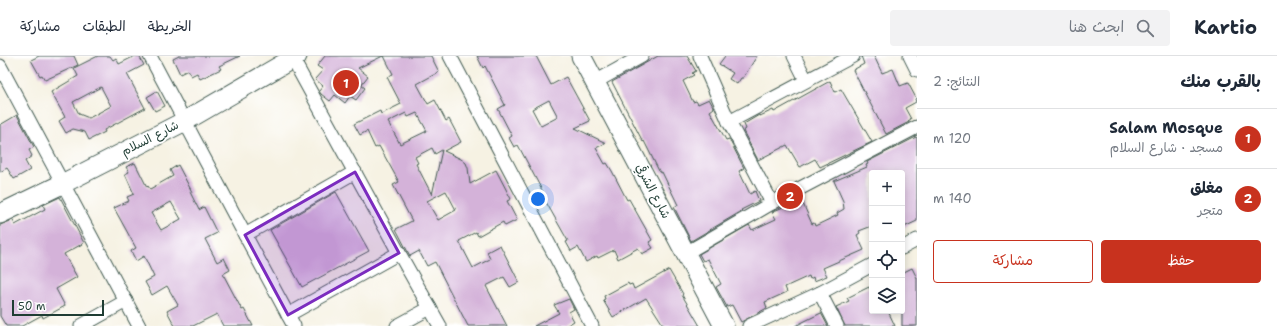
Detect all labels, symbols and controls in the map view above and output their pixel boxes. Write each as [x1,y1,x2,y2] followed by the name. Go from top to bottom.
[890,10,1170,46] search box
[1194,15,1257,40] text: Kartio
[20,17,60,35] text: مشاركة
[82,17,126,35] text: الطبقات
[148,17,191,35] text: الخريطة
[1069,17,1124,37] text: ابحث هنا
[1134,17,1156,39] icon: search
[333,68,359,98] pin: 1
[1181,70,1261,92] text: بالقرب منك
[933,73,980,90] text: النتائج: 2
[119,117,182,160] street label: شارع السلام
[1109,118,1223,138] text: Salam Mosque
[933,130,971,147] text: 120 m
[1245,130,1251,147] text: 1
[1110,139,1223,156] text: مسجد · شارع السلام
[631,161,674,222] street label: شارع الشرقي
[869,170,905,314] map controls
[869,170,905,206] button: +
[1190,178,1223,198] text: مغلق
[777,181,803,211] pin: 2
[528,189,548,209] your location
[933,190,972,207] text: 140 m
[1243,190,1253,207] text: 2
[1198,202,1223,219] text: متجر
[869,206,905,242] button: −
[933,240,1093,283] button: مشاركة
[1101,240,1261,283] button: حفظ
[869,242,905,278] button: locate
[869,278,905,314] button: layers
[12,298,104,317] scale bar
[18,299,46,314] text: 50 m

